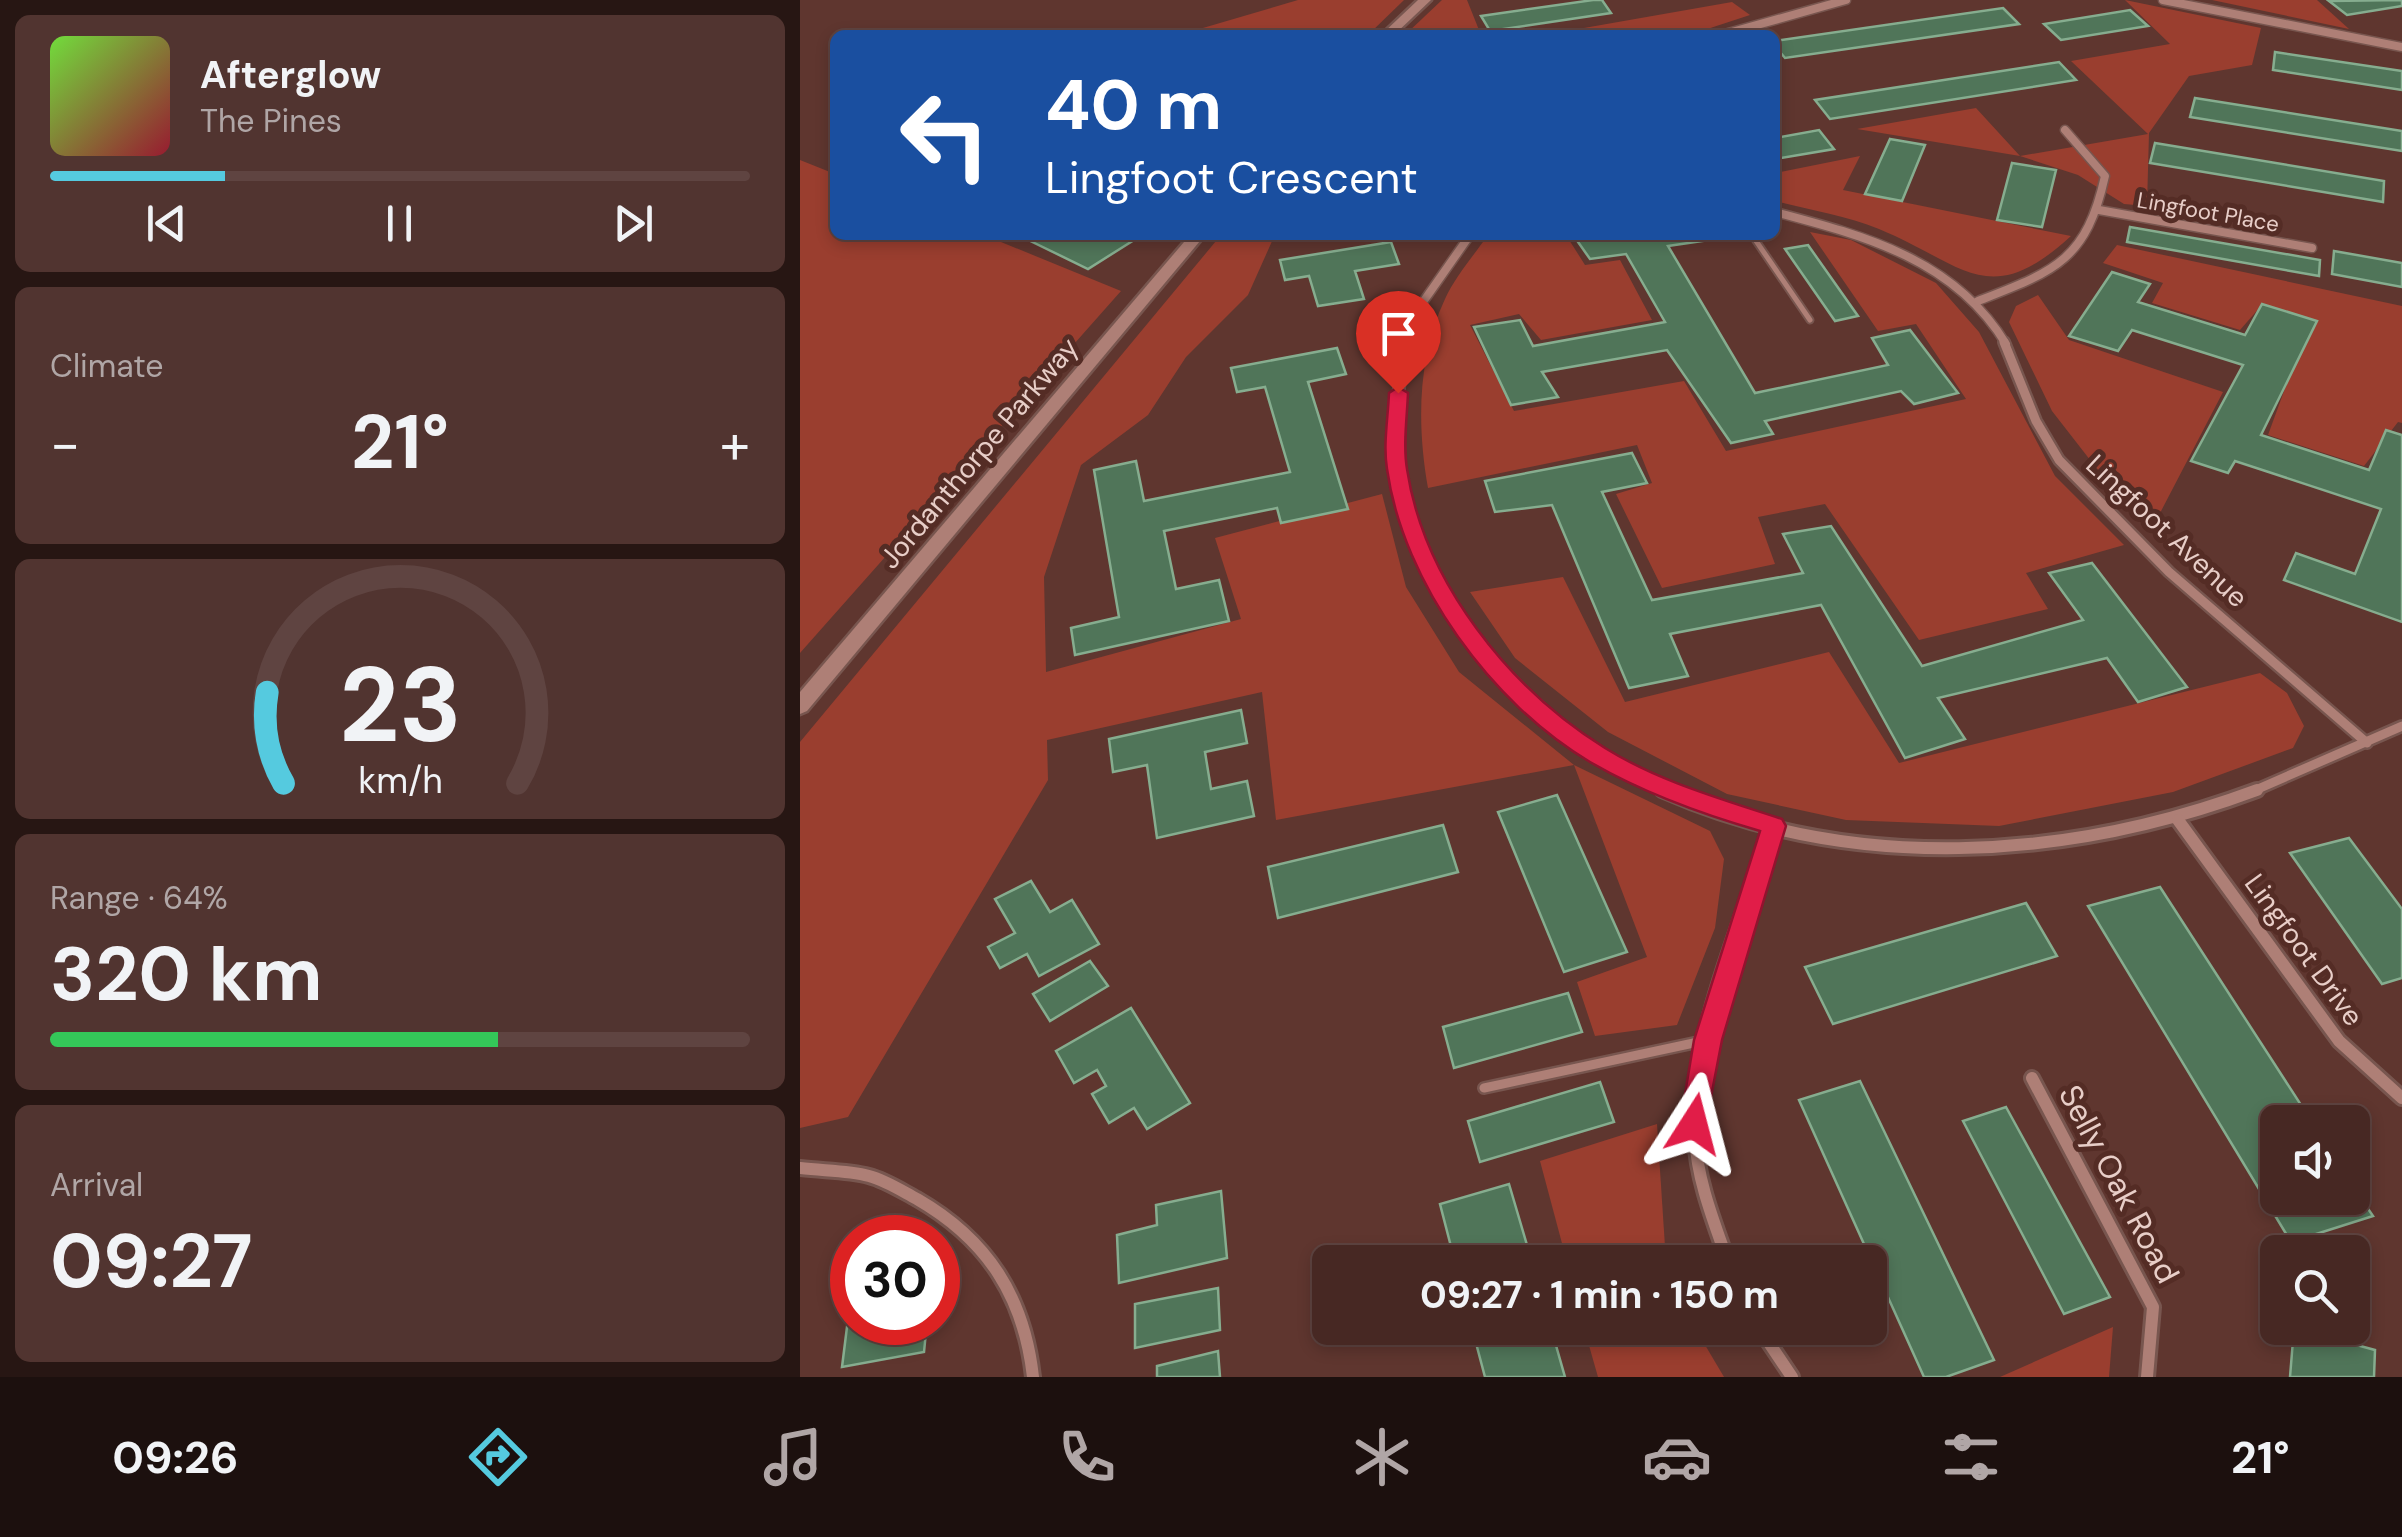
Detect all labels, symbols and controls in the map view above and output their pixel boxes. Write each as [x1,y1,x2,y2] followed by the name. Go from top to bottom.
[200,50,381,100] text: Afterglow
[1045,60,1222,151] text: 40 m
[880,70,1010,200] icon: left
[200,100,342,142] text: The Pines
[1045,148,1418,207] text: Lingfoot Crescent
[2135,185,2281,239] street label: Lingfoot Place
[139,196,194,251] icon: previous
[372,196,427,251] icon: pause
[606,196,661,251] icon: next
[1356,291,1441,394] pin
[1371,306,1426,361] icon: arrive
[871,330,1087,576] street label: Jordanthorpe Parkway
[50,345,164,387] text: Climate
[351,394,449,491] text: 21°
[50,408,80,480] text: −
[720,408,750,480] text: +
[2078,446,2256,616] street label: Lingfoot Avenue
[339,638,461,773] text: 23
[358,758,442,804] text: km/h
[2236,867,2372,1033] street label: Lingfoot Drive
[50,877,228,919] text: Range · 64%
[50,926,323,1023] text: 320 km
[1642,1072,1746,1176] position arrow
[2049,1078,2189,1290] street label: Selly Oak Road
[2260,1105,2370,1345] map controls
[2260,1105,2370,1215] button: sound
[50,1164,143,1206] text: Arrival
[50,1213,253,1310] text: 09:27
[830,1215,960,1345] speed limit sign: 30
[2260,1235,2370,1345] button: search
[1420,1270,1779,1320] text: 09:27 · 1 min · 150 m
[463,1422,533,1492] icon: directions
[758,1422,828,1492] icon: music
[1052,1422,1122,1492] icon: phone
[1347,1422,1417,1492] icon: climate
[1642,1422,1712,1492] icon: car
[1936,1422,2006,1492] icon: filters
[112,1428,239,1487] text: 09:26
[2231,1428,2290,1487] text: 21°

